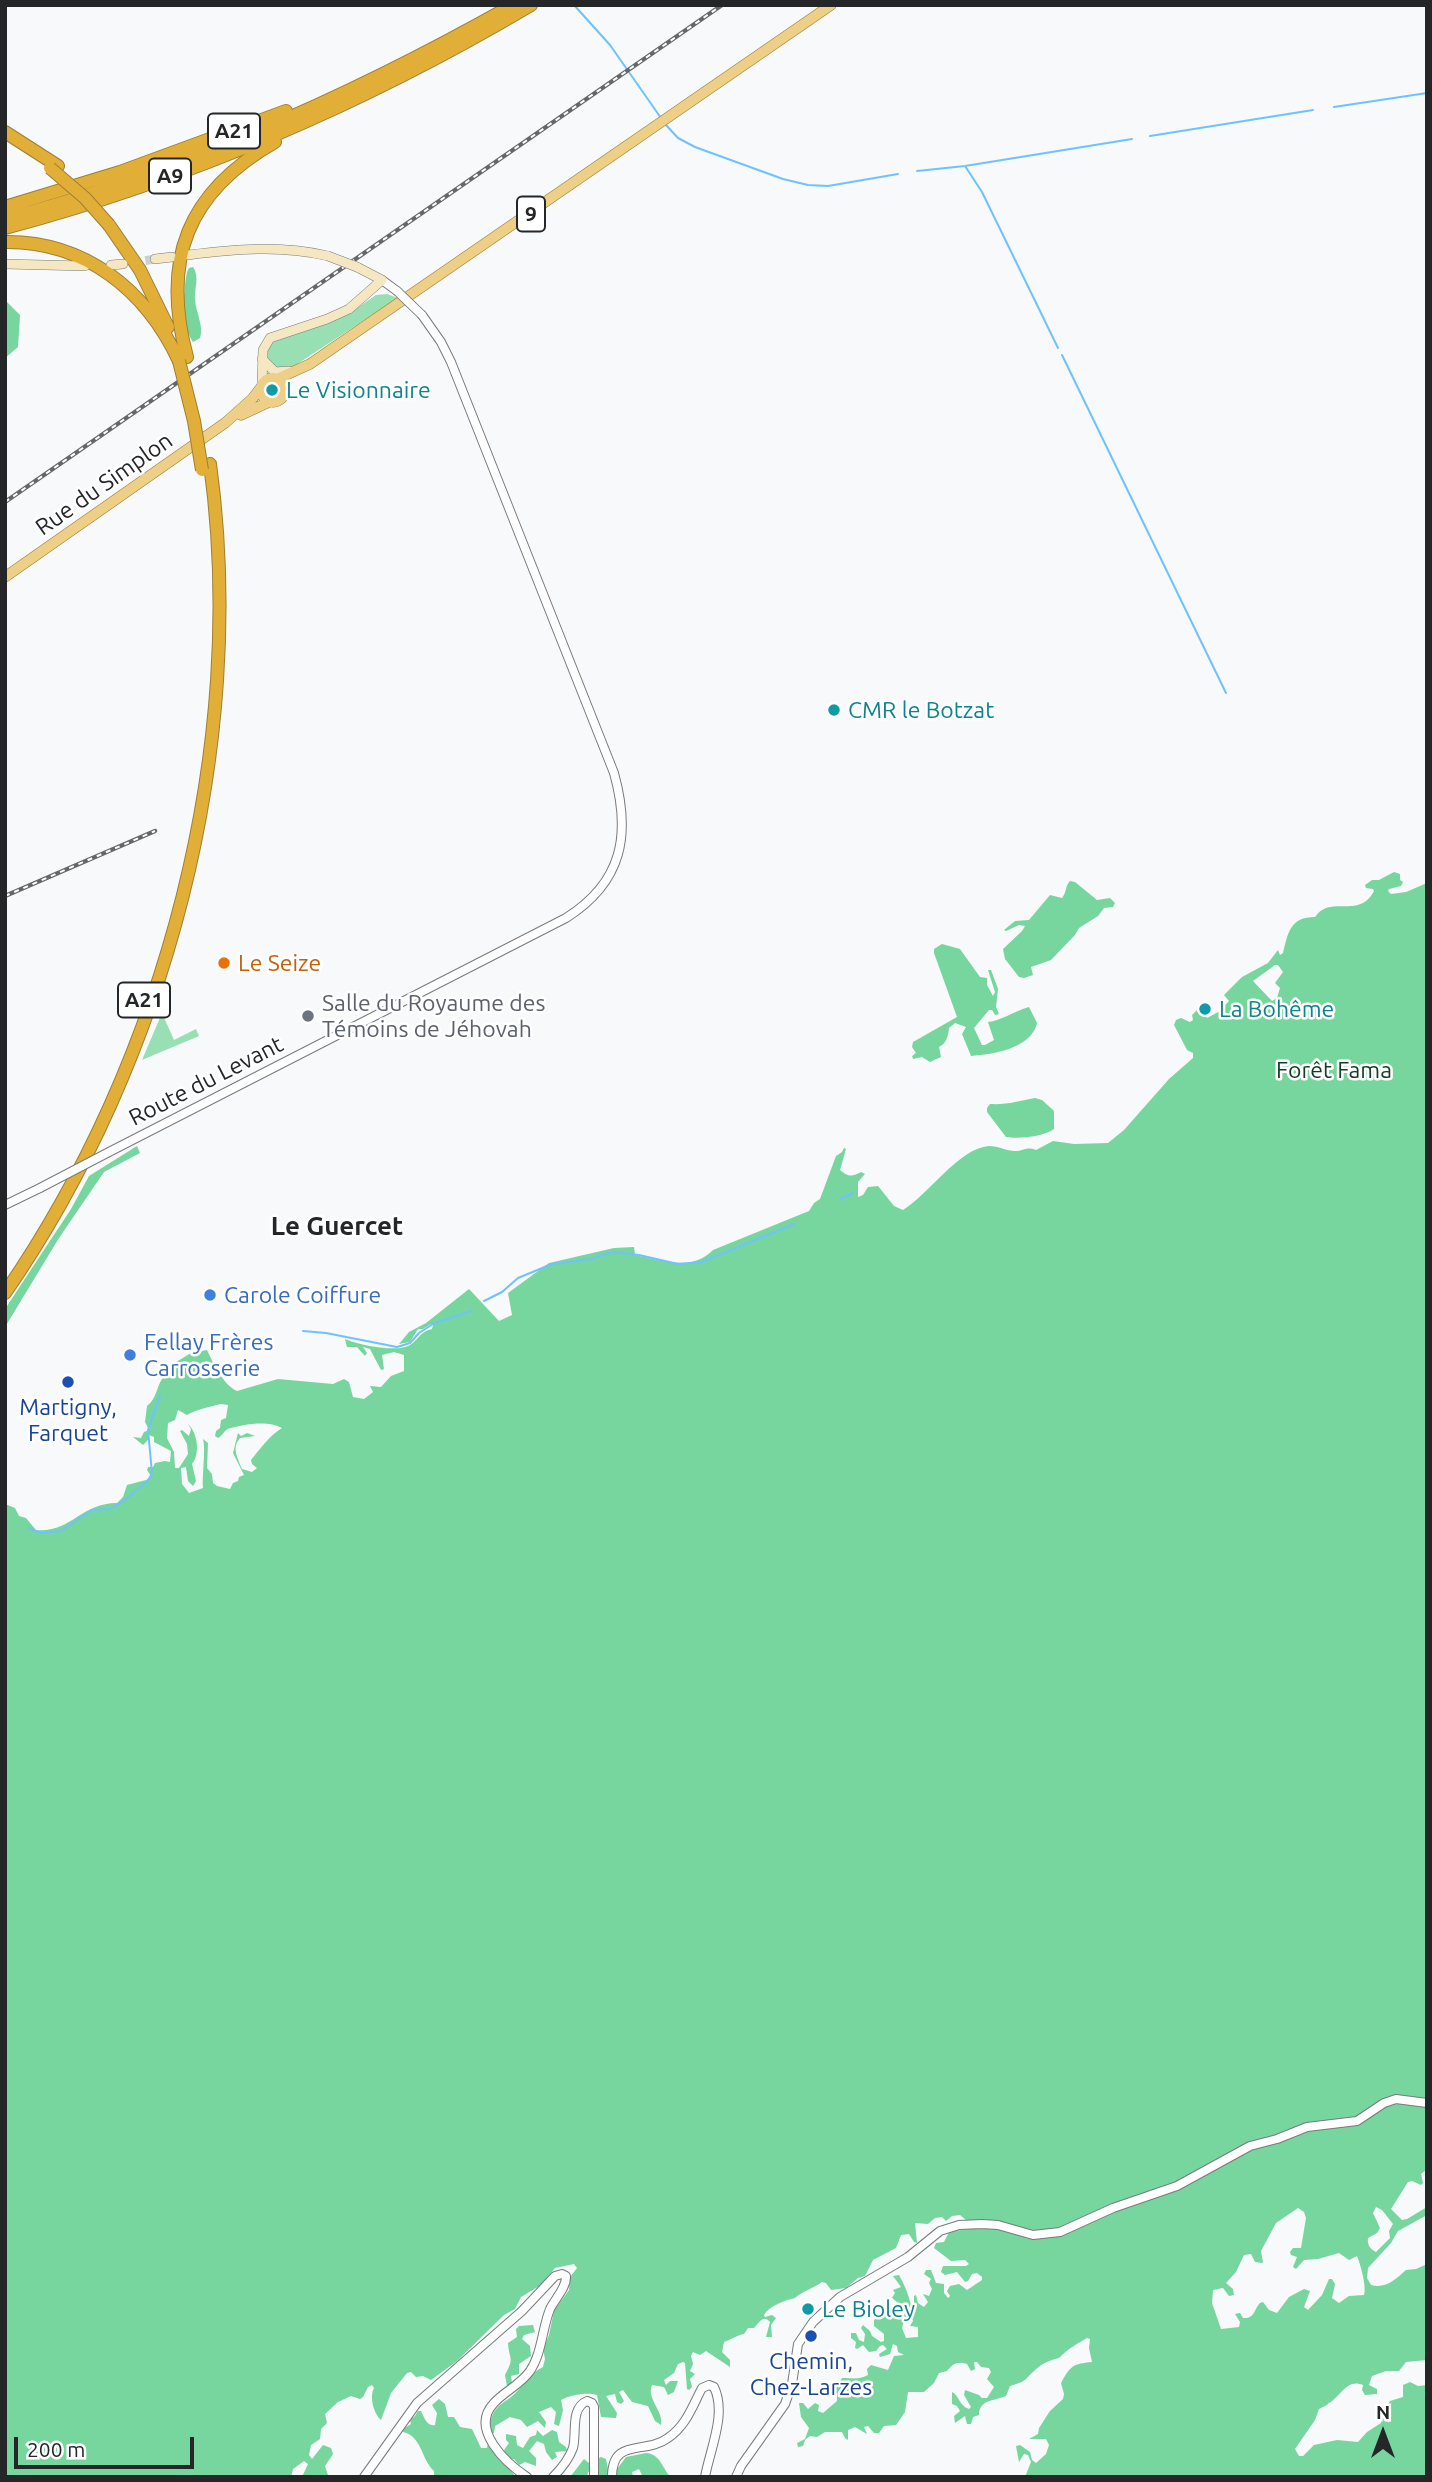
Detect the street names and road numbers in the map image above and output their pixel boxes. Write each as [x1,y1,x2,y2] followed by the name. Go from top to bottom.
[208,114,260,148] road number: A21
[149,158,191,194] road number: A9
[517,196,545,232] road number: 9
[30,427,178,541] street label: Rue du Simplon
[118,982,170,1018] road number: A21
[124,1030,288,1132] street label: Route du Levant

